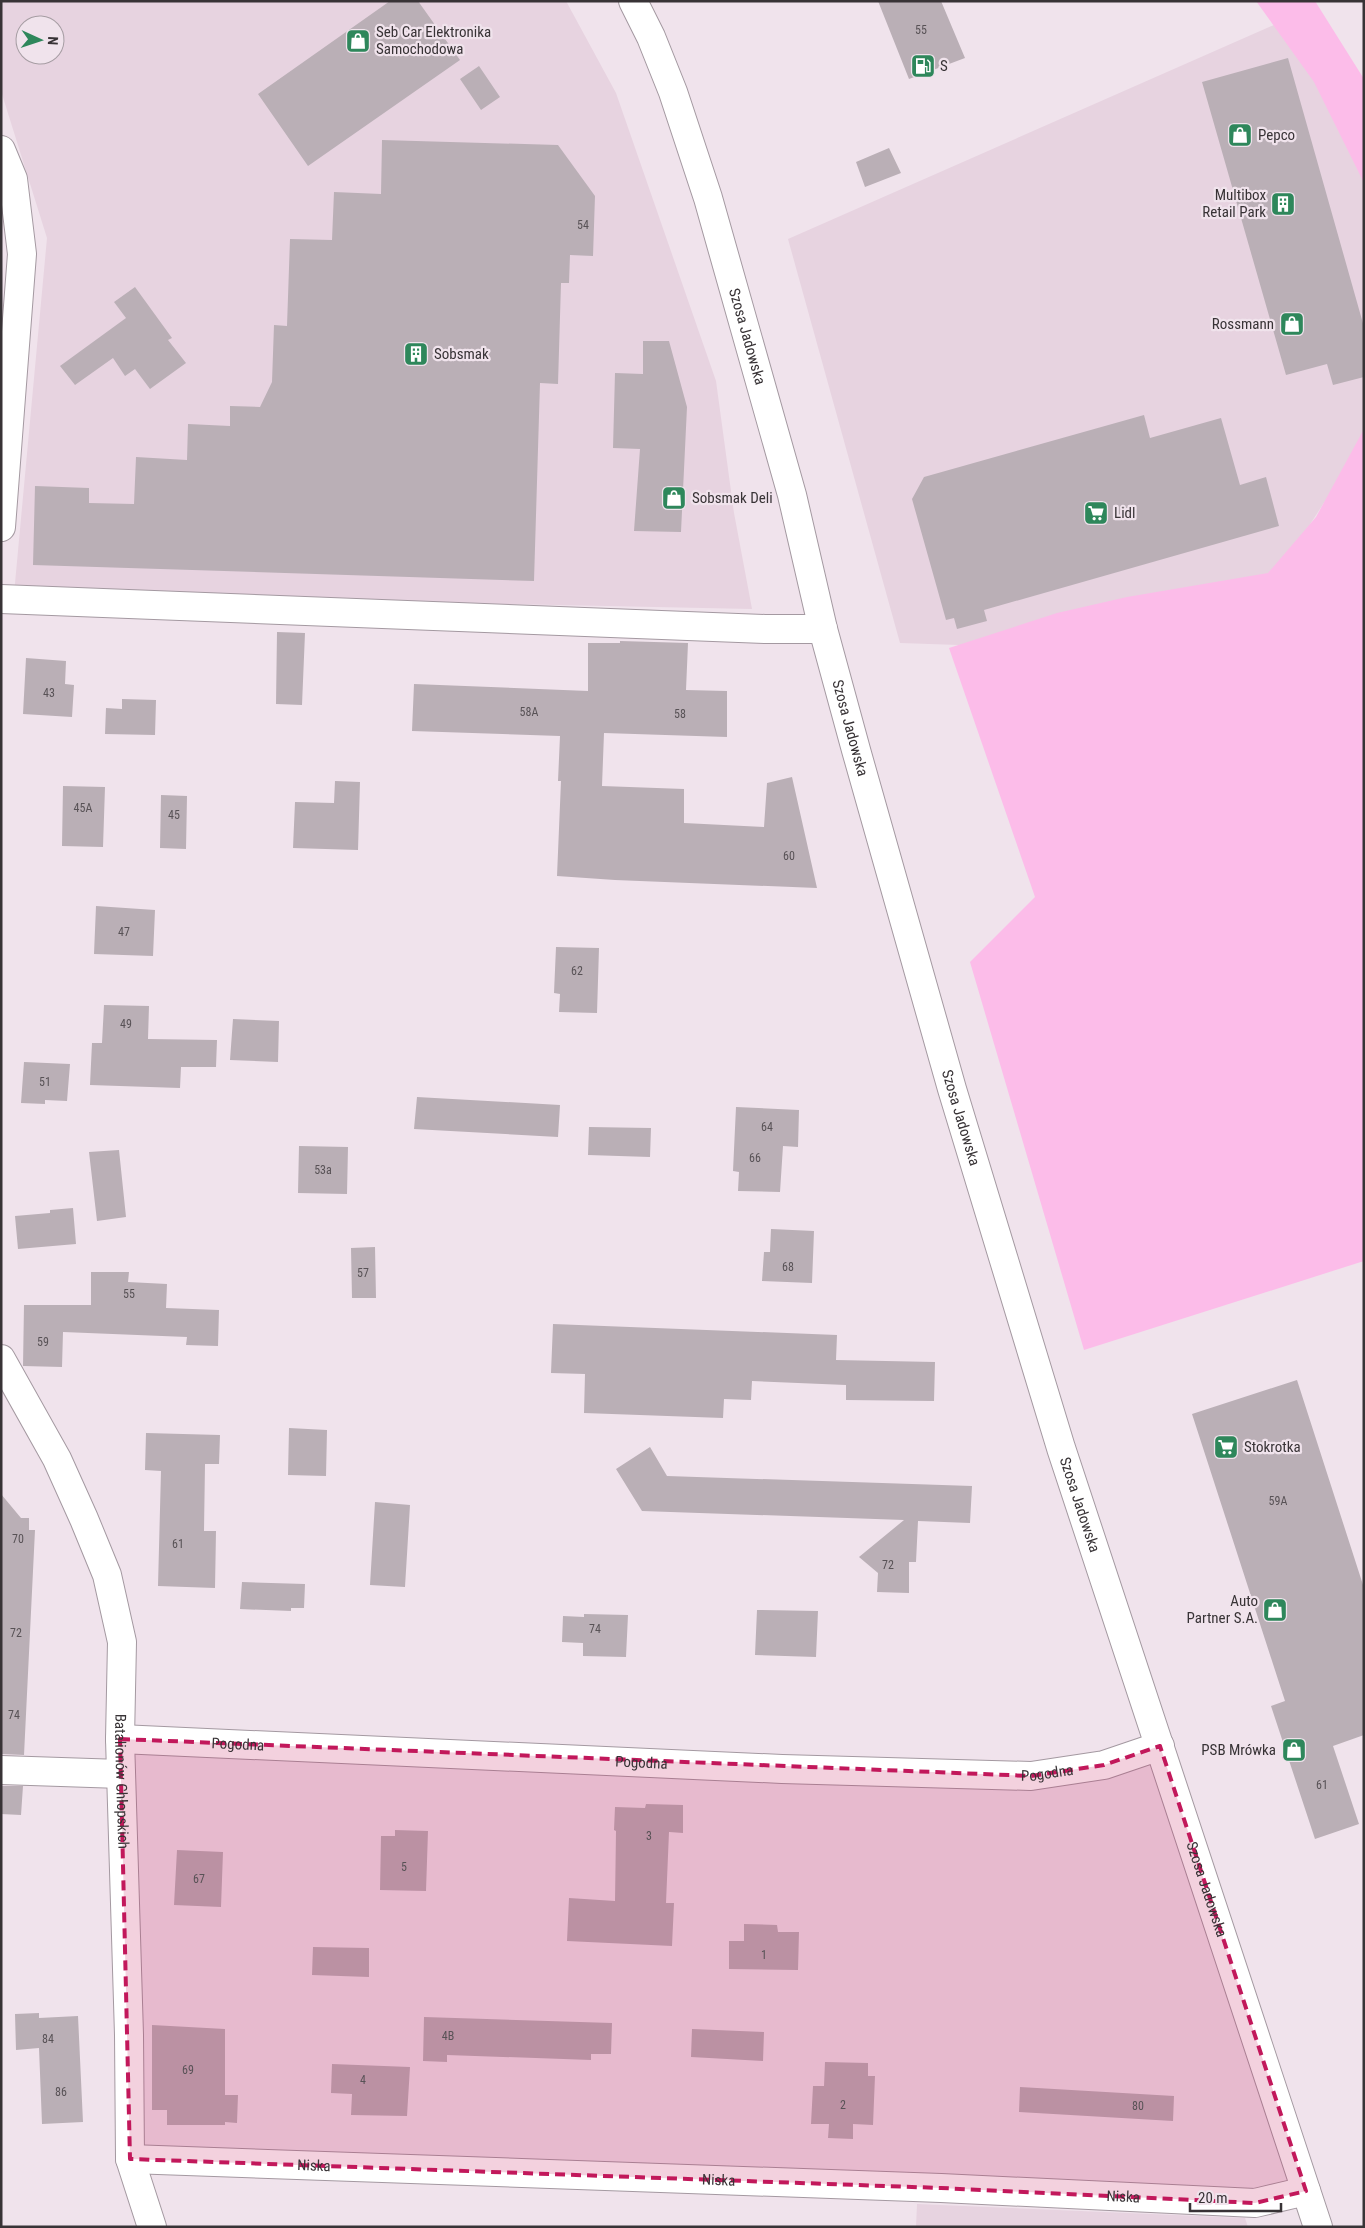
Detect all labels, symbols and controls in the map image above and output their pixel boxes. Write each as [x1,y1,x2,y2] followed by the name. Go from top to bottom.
[15,15,65,65] north arrow
[376,23,491,58] place label: Seb Car Elektronika Samochodowa
[915,23,927,37] house number: 55
[345,28,371,54] shop icon: Seb Car Elektronika Samochodowa
[45,36,61,45] text: N
[910,53,936,79] fuel station icon: S
[940,57,948,75] place label: S
[1227,122,1253,148] shop icon: Pepco
[1258,126,1295,144] place label: Pepco
[1202,186,1266,221] place label: Multibox Retail Park
[1270,191,1296,217] building icon: Multibox Retail Park
[577,218,589,232] house number: 54
[725,286,769,387] street label: Szosa Jadowska
[1279,311,1305,337] shop icon: Rossmann
[1212,315,1274,333] place label: Rossmann
[403,341,429,367] building icon: Sobsmak
[434,345,489,363] place label: Sobsmak
[661,485,687,511] shop icon: Sobsmak Deli
[692,489,773,507] place label: Sobsmak Deli
[1083,500,1109,526] supermarket icon: Lidl
[1114,504,1135,522] place label: Lidl
[828,678,872,778] street label: Szosa Jadowska
[43,686,55,700] house number: 43
[520,705,538,719] house number: 58A
[674,707,686,721] house number: 58
[74,801,92,815] house number: 45A
[168,808,180,822] house number: 45
[783,849,795,863] house number: 60
[118,925,130,939] house number: 47
[571,964,583,978] house number: 62
[120,1017,132,1031] house number: 49
[938,1068,984,1168] street label: Szosa Jadowska
[39,1075,51,1089] house number: 51
[761,1120,773,1134] house number: 64
[749,1151,761,1165] house number: 66
[314,1163,332,1177] house number: 53a
[782,1260,794,1274] house number: 68
[357,1266,369,1280] house number: 57
[123,1287,135,1301] house number: 55
[37,1335,49,1349] house number: 59
[1213,1434,1239,1460] supermarket icon: Stokrotka
[1244,1438,1301,1456] place label: Stokrotka
[1056,1455,1104,1555] street label: Szosa Jadowska
[1269,1494,1287,1508] house number: 59A
[12,1532,24,1546] house number: 70
[172,1537,184,1551] house number: 61
[882,1558,894,1572] house number: 72
[1187,1592,1258,1627] place label: Auto Partner S.A.
[1262,1597,1288,1623] shop icon: Auto Partner S.A.
[589,1622,601,1636] house number: 74
[10,1626,22,1640] house number: 72
[8,1708,20,1722] house number: 74
[111,1714,132,1849] street label: Batalionów Chłopskich
[211,1734,265,1755] street label: Pogodna
[1281,1737,1307,1763] shop icon: PSB Mrówka
[1201,1741,1276,1759] place label: PSB Mrówka
[615,1752,668,1773] street label: Pogodna
[1021,1761,1074,1785] street label: Pogodna
[1316,1778,1328,1792] house number: 61
[646,1829,652,1843] house number: 3
[1183,1839,1231,1939] street label: Szosa Jadowska
[401,1860,407,1874] house number: 5
[193,1872,205,1886] house number: 67
[761,1948,767,1962] house number: 1
[442,2029,454,2043] house number: 4B
[42,2032,54,2046] house number: 84
[182,2063,194,2077] house number: 69
[360,2073,366,2087] house number: 4
[55,2085,67,2099] house number: 86
[840,2098,846,2112] house number: 2
[1132,2099,1144,2113] house number: 80
[297,2156,331,2175] street label: Niska
[702,2170,736,2190] street label: Niska
[1190,2180,1281,2212] scale bar
[1106,2187,1140,2206] street label: Niska
[1198,2189,1228,2207] text: 20 m

